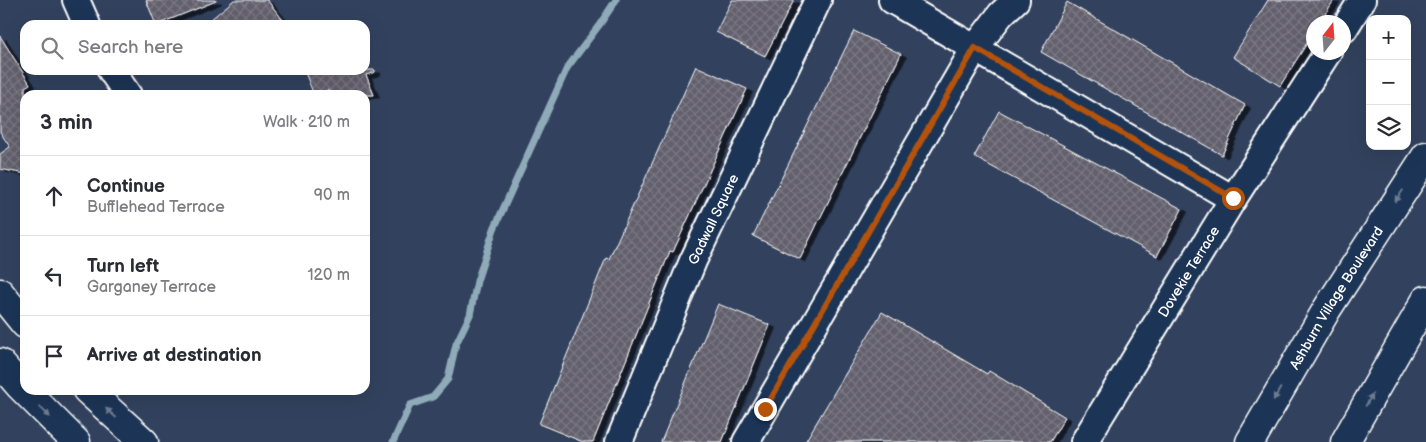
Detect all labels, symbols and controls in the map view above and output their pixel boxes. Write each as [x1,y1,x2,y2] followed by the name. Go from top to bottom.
[1306,15,1351,60] north arrow
[1366,15,1411,150] map controls
[1366,15,1411,60] button: +
[20,20,370,75] search box
[38,34,66,62] icon: search
[78,36,183,59] text: Search here
[1366,60,1411,105] button: −
[1366,105,1411,150] button: layers
[40,110,93,135] text: 3 min
[263,113,350,132] text: Walk · 210 m
[684,171,742,267] street label: Gadwall Square
[87,175,165,198] text: Continue
[40,182,68,210] icon: ahead
[314,186,350,205] text: 90 m
[1222,187,1245,210] route start
[1394,190,1404,203] one-way arrow
[87,198,225,217] text: Bufflehead Terrace
[1154,223,1223,320] street label: Dovekie Terrace
[1286,223,1387,372] street label: Ashburn Village Boulevard
[87,255,159,278] text: Turn left
[40,262,68,290] icon: left
[307,266,350,285] text: 120 m
[87,278,216,297] text: Garganey Terrace
[40,342,68,370] icon: arrive
[87,344,262,367] text: Arrive at destination
[1273,388,1282,401] one-way arrow
[1364,393,1373,406] one-way arrow
[754,398,777,421] route end
[39,405,51,417] one-way arrow
[105,407,117,419] one-way arrow

